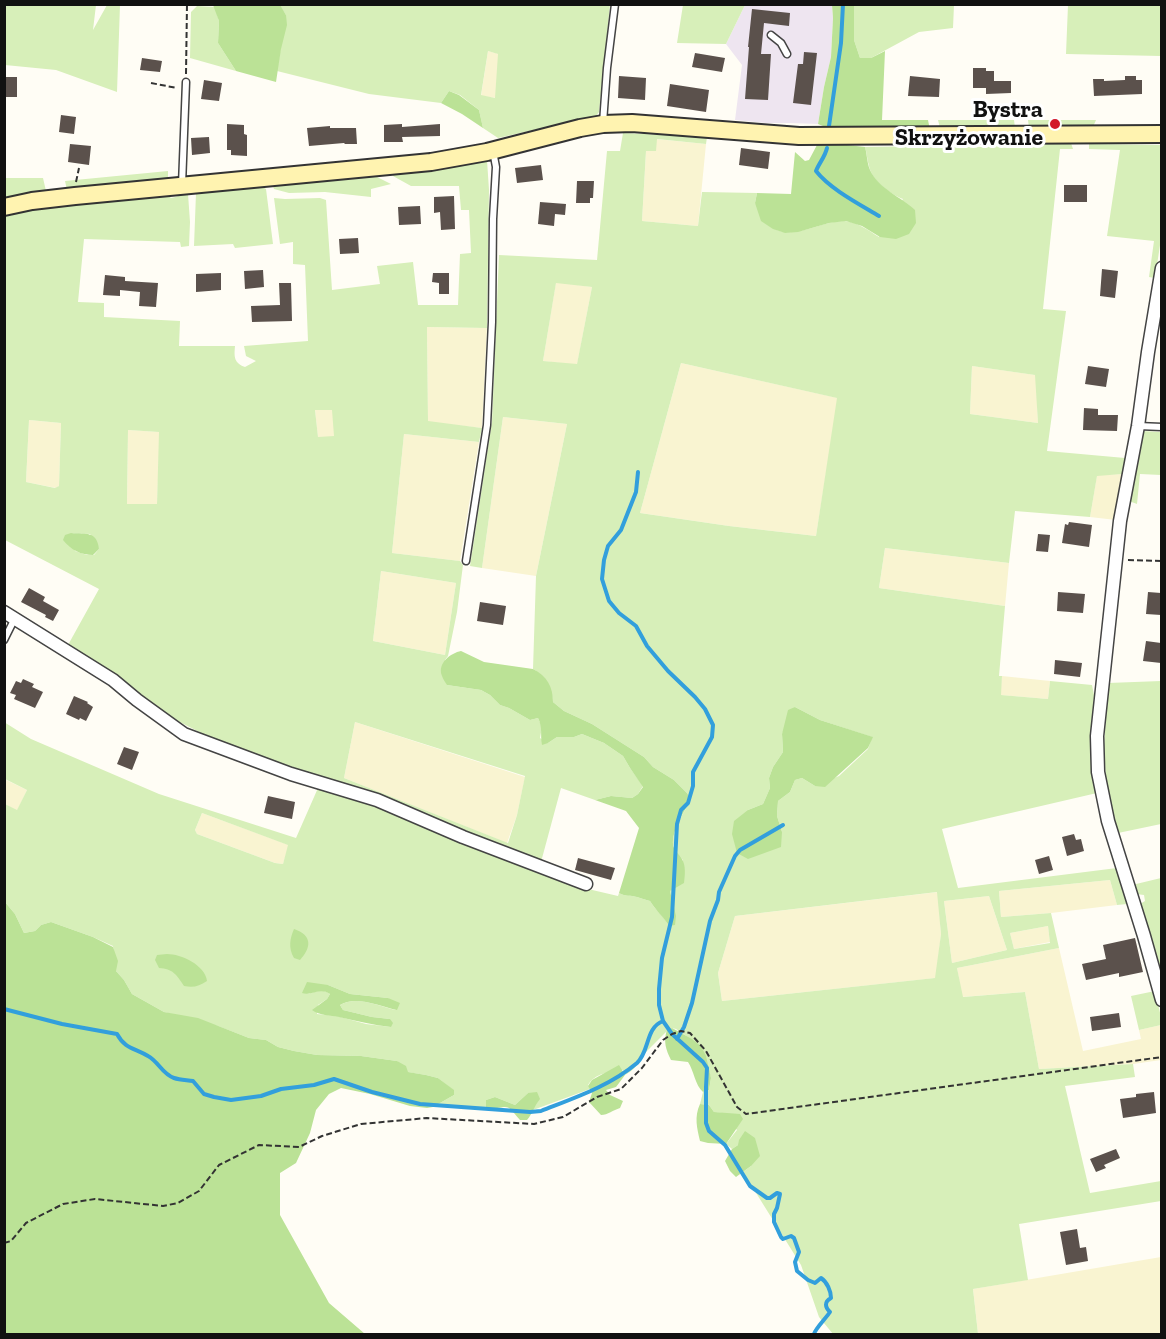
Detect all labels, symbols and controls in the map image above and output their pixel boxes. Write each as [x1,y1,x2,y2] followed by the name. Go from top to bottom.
[895,96,1043,152] place label: Bystra Skrzyżowanie
[1048,117,1062,131] marker: Bystra Skrzyżowanie

